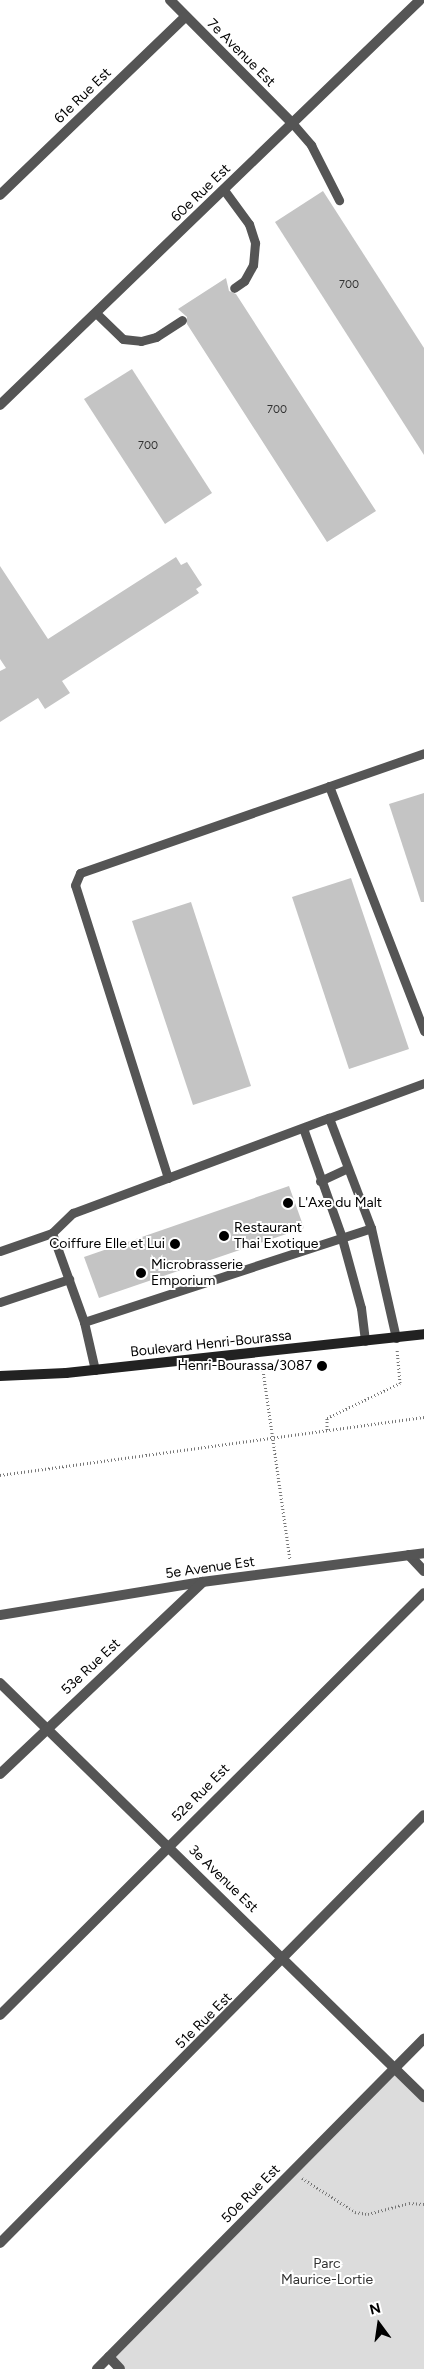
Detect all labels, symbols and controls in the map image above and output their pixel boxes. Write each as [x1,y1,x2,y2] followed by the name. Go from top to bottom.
[203,15,279,91] street label: 7e Avenue Est
[51,65,115,127] street label: 61e Rue Est
[168,161,234,225] street label: 60e Rue Est
[339,278,359,292] house number: 700
[267,403,287,417] house number: 700
[138,439,158,453] house number: 700
[298,1195,382,1211] place label: L'Axe du Malt
[282,1197,294,1209] marker: L'Axe du Malt
[234,1220,318,1252] place label: Restaurant Thai Exotique
[218,1230,230,1242] marker: Restaurant Thai Exotique
[49,1236,165,1252] place label: Coiffure Elle et Lui
[169,1238,181,1250] marker: Coiffure Elle et Lui
[151,1257,243,1290] place label: Microbrasserie Emporium
[135,1267,147,1279] marker: Microbrasserie Emporium
[130,1327,292,1361] street label: Boulevard Henri-Bourassa
[178,1358,312,1374] place label: Henri-Bourassa/3087
[316,1360,328,1372] marker: Henri-Bourassa/3087
[164,1553,256,1583] street label: 5e Avenue Est
[58,1635,124,1699] street label: 53e Rue Est
[169,1761,233,1825] street label: 52e Rue Est
[185,1842,261,1916] street label: 3e Avenue Est
[172,1989,236,2053] street label: 51e Rue Est
[218,2161,284,2227] street label: 50e Rue Est
[281,2256,373,2288] park label: Parc Maurice-Lortie
[354,2299,404,2349] north arrow
[368,2299,383,2319] text: N

